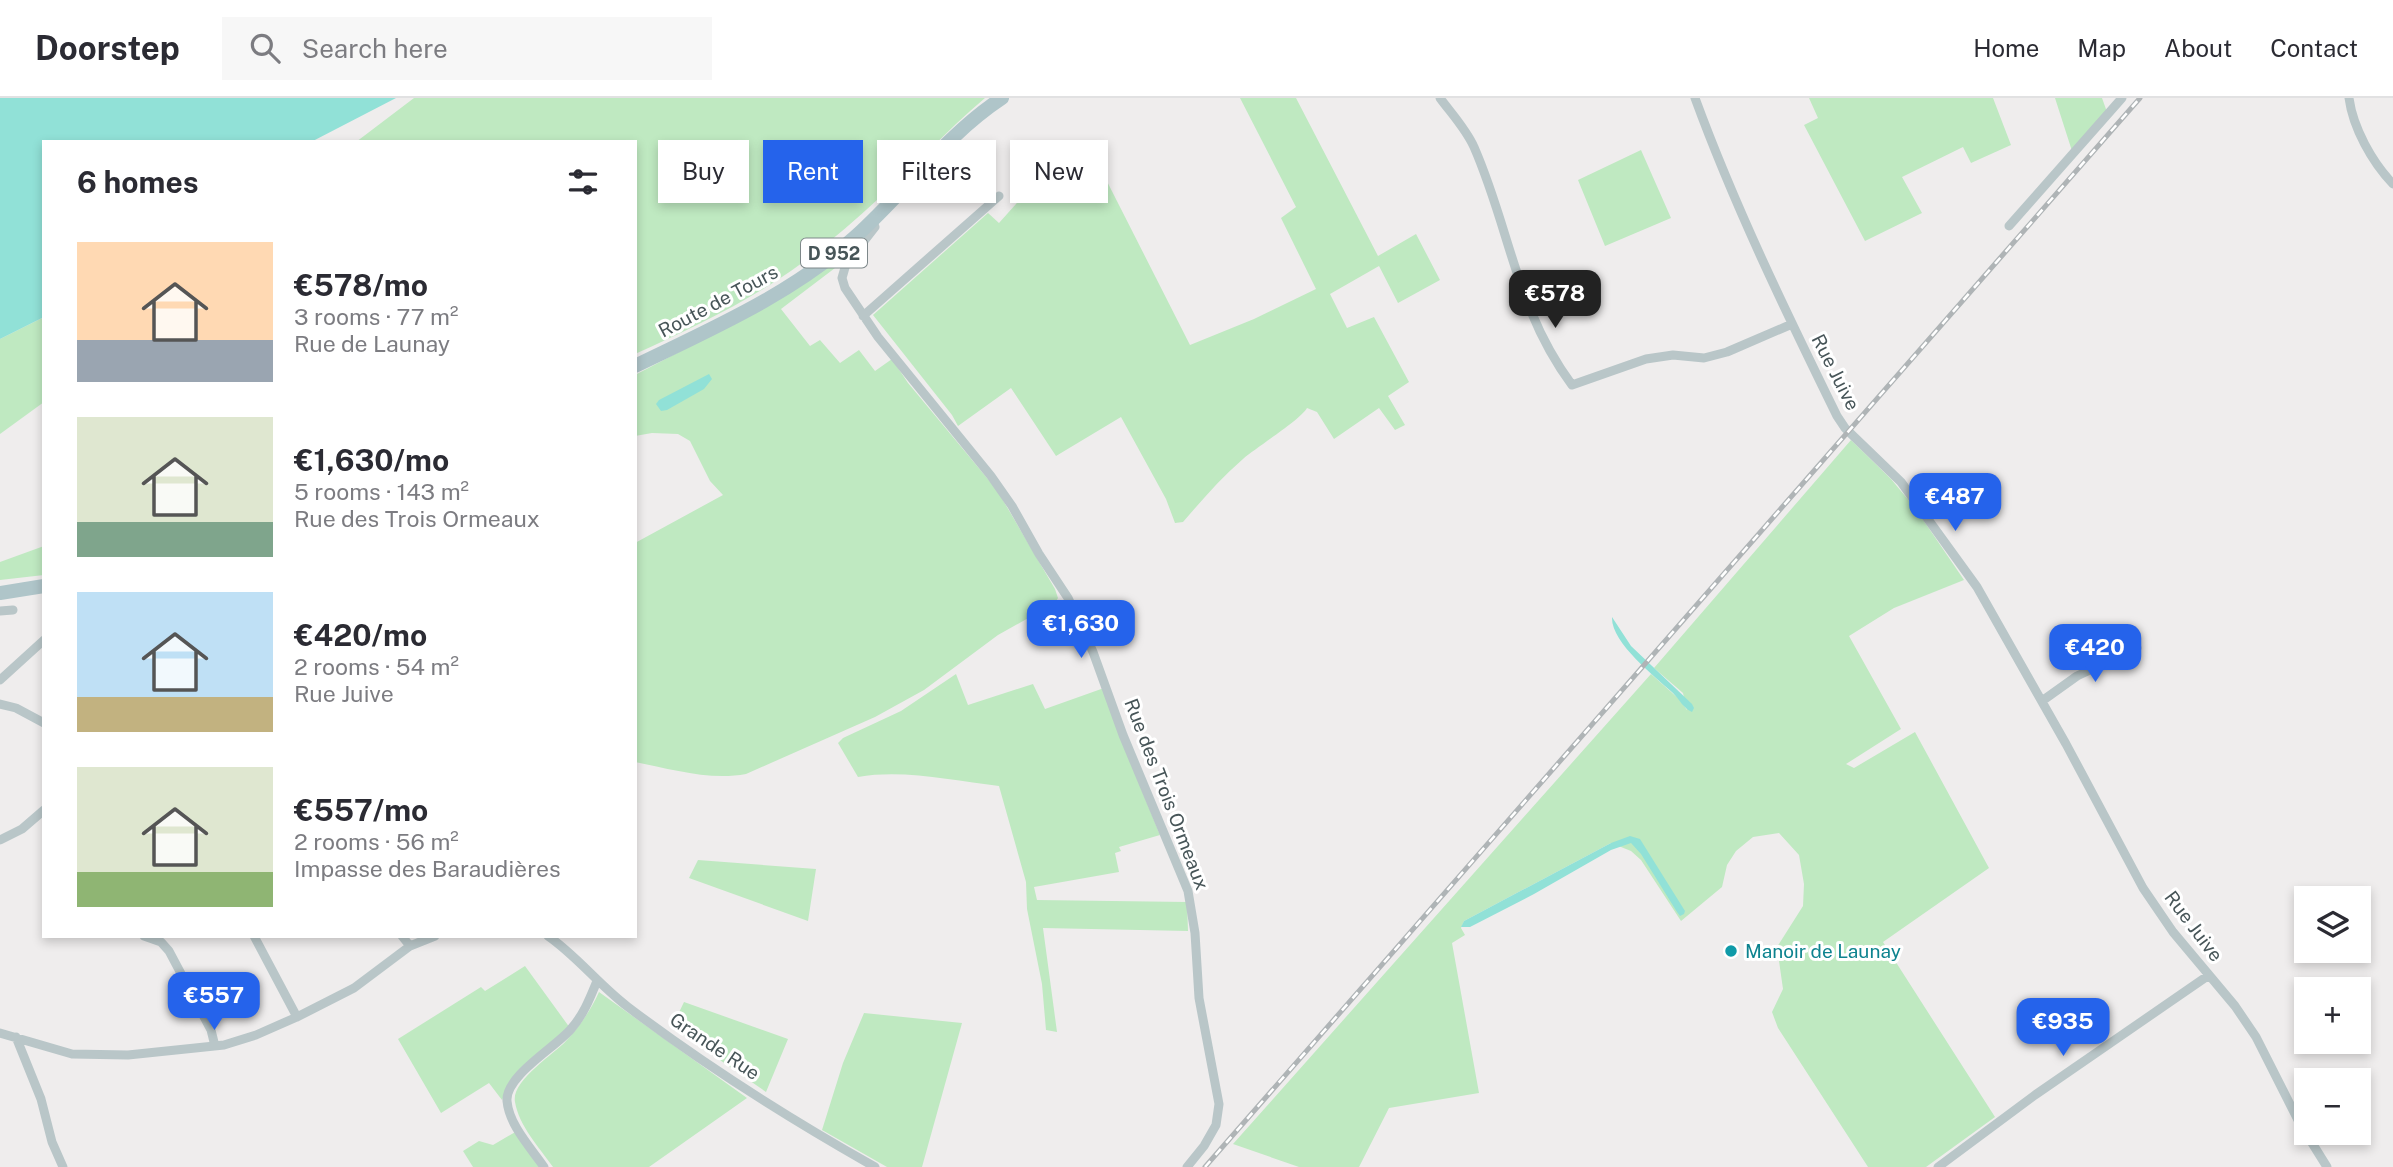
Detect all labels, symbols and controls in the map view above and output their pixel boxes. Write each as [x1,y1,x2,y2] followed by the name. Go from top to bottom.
[222,17,712,80] search box
[35,29,180,67] text: Doorstep
[246,29,284,67] icon: search
[302,33,448,64] text: Search here
[1973,34,2039,62] text: Home
[2077,34,2126,62] text: Map
[2164,34,2232,62] text: About
[2270,34,2358,62] text: Contact
[658,140,749,203] chip: Buy
[763,140,863,203] chip: Rent
[877,140,996,203] chip: Filters
[1010,140,1108,203] chip: New
[564,163,602,201] icon: filters
[77,164,199,200] text: 6 homes
[801,238,867,268] road number: D 952
[655,260,781,342] street label: Route de Tours
[294,267,428,303] text: €578/mo
[133,270,217,354] icon: home
[1514,271,1596,330] pin: €578
[1525,279,1585,306] text: €578
[294,303,458,330] text: 3 rooms · 77 m²
[294,330,450,357] text: Rue de Launay
[1807,330,1865,414] street label: Rue Juive
[294,442,449,478] text: €1,630/mo
[133,445,217,529] icon: home
[1914,474,1996,533] pin: €487
[294,478,469,505] text: 5 rooms · 143 m²
[1925,482,1985,509] text: €487
[294,505,540,532] text: Rue des Trois Ormeaux
[1024,601,1138,660] pin: €1,630
[1043,609,1119,636] text: €1,630
[294,617,427,653] text: €420/mo
[133,620,217,704] icon: home
[2054,624,2136,684] pin: €420
[2065,633,2125,660] text: €420
[294,653,459,680] text: 2 rooms · 54 m²
[294,680,394,707] text: Rue Juive
[1120,695,1214,893] street label: Rue des Trois Ormeaux
[294,792,428,828] text: €557/mo
[133,795,217,879] icon: home
[294,828,459,855] text: 2 rooms · 56 m²
[294,855,561,882] text: Impasse des Baraudières
[2160,886,2228,966] street label: Rue Juive
[2294,886,2371,1145] map controls
[2294,886,2371,963] button: layers
[1745,940,1901,962] place label: Manoir de Launay
[1723,943,1739,959] marker: Manoir de Launay
[173,972,255,1032] pin: €557
[2294,977,2371,1054] button: +
[184,981,244,1008] text: €557
[2022,998,2104,1058] pin: €935
[2033,1007,2093,1034] text: €935
[666,1008,764,1084] street label: Grande Rue
[2294,1068,2371,1145] button: −

